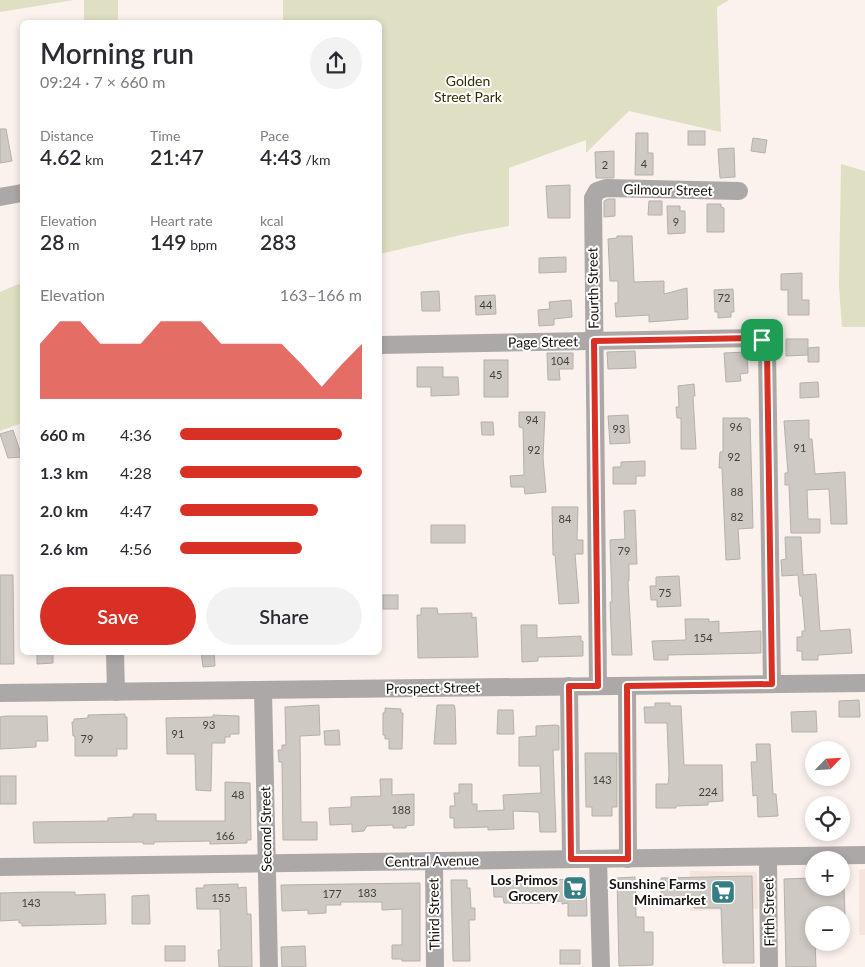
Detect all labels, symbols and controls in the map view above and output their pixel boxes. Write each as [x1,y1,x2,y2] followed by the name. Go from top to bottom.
[40,36,194,70] text: Morning run
[310,37,362,89] button: share
[40,72,165,91] text: 09:24 · 7 × 660 m
[434,72,503,105] park label: Golden Street Park
[40,127,94,144] text: Distance
[150,127,181,144] text: Time
[260,127,289,144] text: Pace
[40,144,82,169] text: 4.62
[150,144,204,169] text: 21:47
[260,144,302,169] text: 4:43
[82,151,104,168] text: km
[302,151,330,168] text: /km
[641,157,648,170] house number: 4
[602,158,608,171] house number: 2
[623,180,713,199] street label: Gilmour Street
[40,212,97,229] text: Elevation
[150,212,213,229] text: Heart rate
[260,212,284,229] text: kcal
[673,215,679,228] house number: 9
[40,229,64,254] text: 28
[150,229,187,254] text: 149
[260,229,297,254] text: 283
[64,236,79,253] text: m
[187,236,217,253] text: bpm
[583,247,602,329] street label: Fourth Street
[40,285,105,304] text: Elevation
[280,285,362,304] text: 163–166 m
[718,291,730,304] house number: 72
[480,298,493,311] house number: 44
[741,319,783,361] pin
[748,326,776,354] icon: arrive
[508,332,578,351] street label: Page Street
[550,354,570,367] house number: 104
[490,368,502,381] house number: 45
[526,413,539,426] house number: 94
[730,420,742,433] house number: 96
[613,422,625,435] house number: 93
[40,425,85,444] text: 660 m
[120,425,152,444] text: 4:36
[794,441,806,454] house number: 91
[528,443,540,456] house number: 92
[728,450,740,463] house number: 92
[40,463,88,482] text: 1.3 km
[120,463,152,482] text: 4:28
[731,485,743,498] house number: 88
[40,501,88,520] text: 2.0 km
[120,501,152,520] text: 4:47
[731,510,743,523] house number: 82
[559,512,572,525] house number: 84
[40,539,88,558] text: 2.6 km
[120,539,152,558] text: 4:56
[618,544,630,557] house number: 79
[659,586,671,599] house number: 75
[40,587,196,645] button: Save
[206,587,362,645] button: Share
[693,631,713,644] house number: 154
[386,678,480,697] street label: Prospect Street
[203,718,215,731] house number: 93
[172,727,184,740] house number: 91
[81,732,93,745] house number: 79
[805,741,850,786] north arrow
[805,741,850,951] map controls
[592,773,612,786] house number: 143
[698,785,718,798] house number: 224
[256,786,275,872] street label: Second Street
[232,788,244,801] house number: 48
[805,796,850,841] button: locate
[391,803,411,816] house number: 188
[215,829,235,842] house number: 166
[385,851,479,870] street label: Central Avenue
[805,851,850,896] button: +
[490,871,559,904] place label: Los Primos Grocery
[562,875,588,901] supermarket icon: Los Primos Grocery
[609,875,707,908] place label: Sunshine Farms Minimarket
[759,877,778,947] street label: Fifth Street
[424,878,443,950] street label: Third Street
[710,879,736,905] supermarket icon: Sunshine Farms Minimarket
[357,886,377,899] house number: 183
[322,887,342,900] house number: 177
[211,891,231,904] house number: 155
[21,896,41,909] house number: 143
[805,906,850,951] button: −

